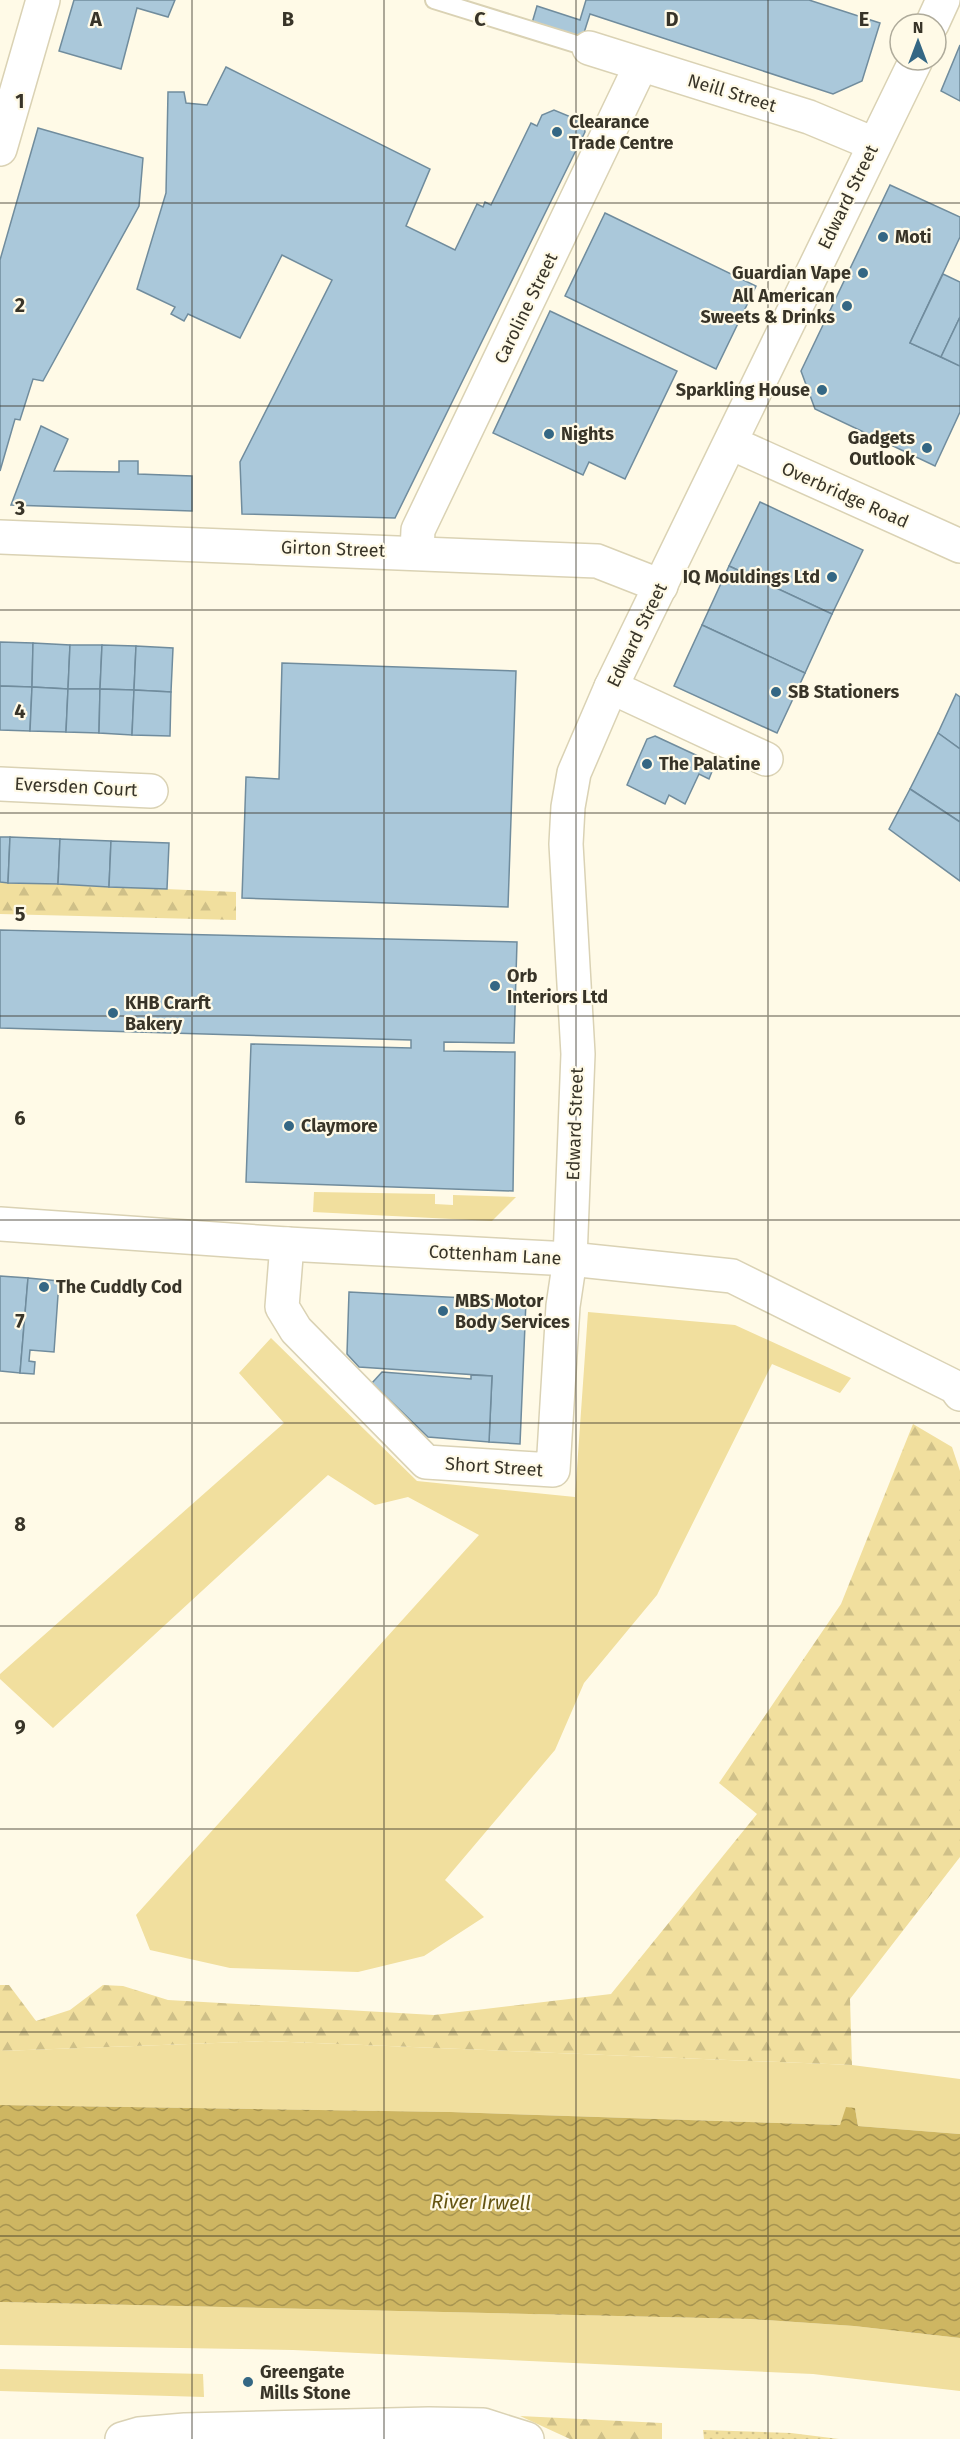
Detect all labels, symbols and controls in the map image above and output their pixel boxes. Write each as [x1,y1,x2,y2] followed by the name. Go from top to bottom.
[89,7,103,31] text: A
[282,7,294,31] text: B
[474,7,486,31] text: C
[665,7,679,31] text: D
[859,7,869,31] text: E
[888,12,948,72] north arrow
[913,18,923,37] text: N
[685,69,779,117] street label: Neill Street
[15,89,25,113] text: 1
[569,111,674,154] place label: Clearance Trade Centre
[550,125,564,139] marker: Clearance Trade Centre
[813,141,883,253] street label: Edward Street
[895,226,932,248] place label: Moti
[876,230,890,244] marker: Moti
[490,248,563,367] street label: Caroline Street
[732,262,851,284] place label: Guardian Vape
[856,266,870,280] marker: Guardian Vape
[701,285,835,328] place label: All American Sweets & Drinks
[15,293,25,317] text: 2
[840,299,854,313] marker: All American Sweets & Drinks
[676,379,810,401] place label: Sparkling House
[815,383,829,397] marker: Sparkling House
[561,423,614,445] place label: Nights
[542,427,556,441] marker: Nights
[848,427,916,470] place label: Gadgets Outlook
[920,441,934,455] marker: Gadgets Outlook
[778,457,912,533] street label: Overbridge Road
[14,496,25,520] text: 3
[281,536,386,562] street label: Girton Street
[683,566,820,588] place label: IQ Mouldings Ltd
[825,570,839,584] marker: IQ Mouldings Ltd
[602,579,672,691] street label: Edward Street
[788,681,899,703] place label: SB Stationers
[769,685,783,699] marker: SB Stationers
[14,699,26,723] text: 4
[659,753,760,775] place label: The Palatine
[640,757,654,771] marker: The Palatine
[14,773,138,801] street label: Eversden Court
[15,902,26,926] text: 5
[507,965,608,1008] place label: Orb Interiors Ltd
[488,979,502,993] marker: Orb Interiors Ltd
[125,992,212,1035] place label: KHB Crarft Bakery
[106,1006,120,1020] marker: KHB Crarft Bakery
[562,1067,588,1181] street label: Edward Street
[14,1106,26,1130] text: 6
[301,1115,378,1137] place label: Claymore
[282,1119,296,1133] marker: Claymore
[428,1241,562,1269] street label: Cottenham Lane
[56,1276,182,1298] place label: The Cuddly Cod
[37,1280,51,1294] marker: The Cuddly Cod
[455,1290,570,1333] place label: MBS Motor Body Services
[436,1304,450,1318] marker: MBS Motor Body Services
[15,1309,25,1333] text: 7
[444,1453,544,1481] street label: Short Street
[14,1512,26,1536] text: 8
[14,1715,26,1739] text: 9
[431,2189,531,2215] water label: River Irwell
[260,2361,351,2404] place label: Greengate Mills Stone
[241,2375,255,2389] marker: Greengate Mills Stone

